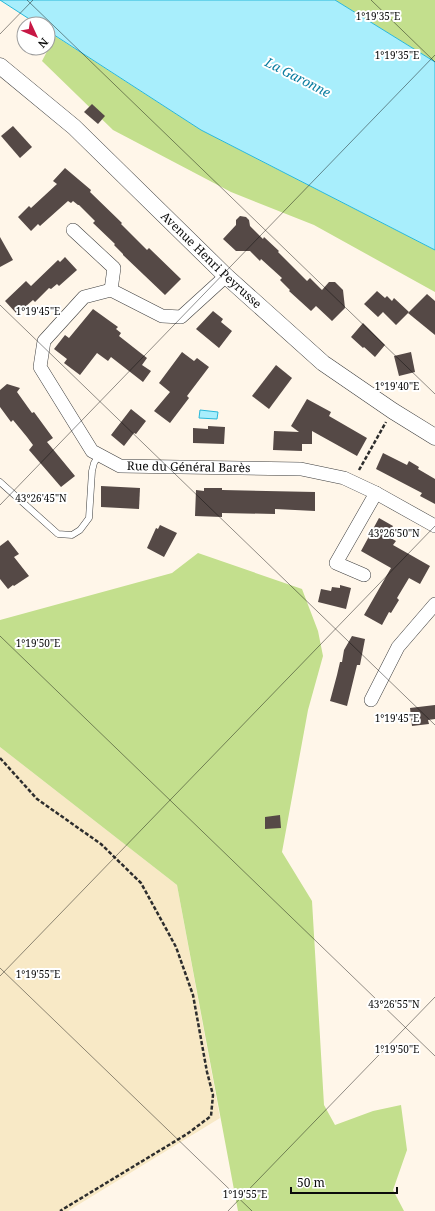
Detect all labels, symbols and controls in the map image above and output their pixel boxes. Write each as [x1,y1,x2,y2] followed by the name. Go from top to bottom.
[356,9,400,23] text: 1°19'35"E
[16,16,56,56] north arrow
[35,35,52,52] text: N
[375,48,419,62] text: 1°19'35"E
[261,52,334,101] water label: La Garonne
[157,208,265,312] street label: Avenue Henri Peyrusse
[16,304,60,318] text: 1°19'45"E
[375,379,419,393] text: 1°19'40"E
[127,457,251,476] street label: Rue du Général Barès
[15,491,67,505] text: 43°26'45"N
[368,526,420,540] text: 43°26'50"N
[16,636,60,650] text: 1°19'50"E
[375,711,419,725] text: 1°19'45"E
[16,967,60,981] text: 1°19'55"E
[368,997,420,1011] text: 43°26'55"N
[375,1042,419,1056] text: 1°19'50"E
[291,1169,397,1195] scale bar
[297,1174,325,1191] text: 50 m
[223,1187,267,1201] text: 1°19'55"E

